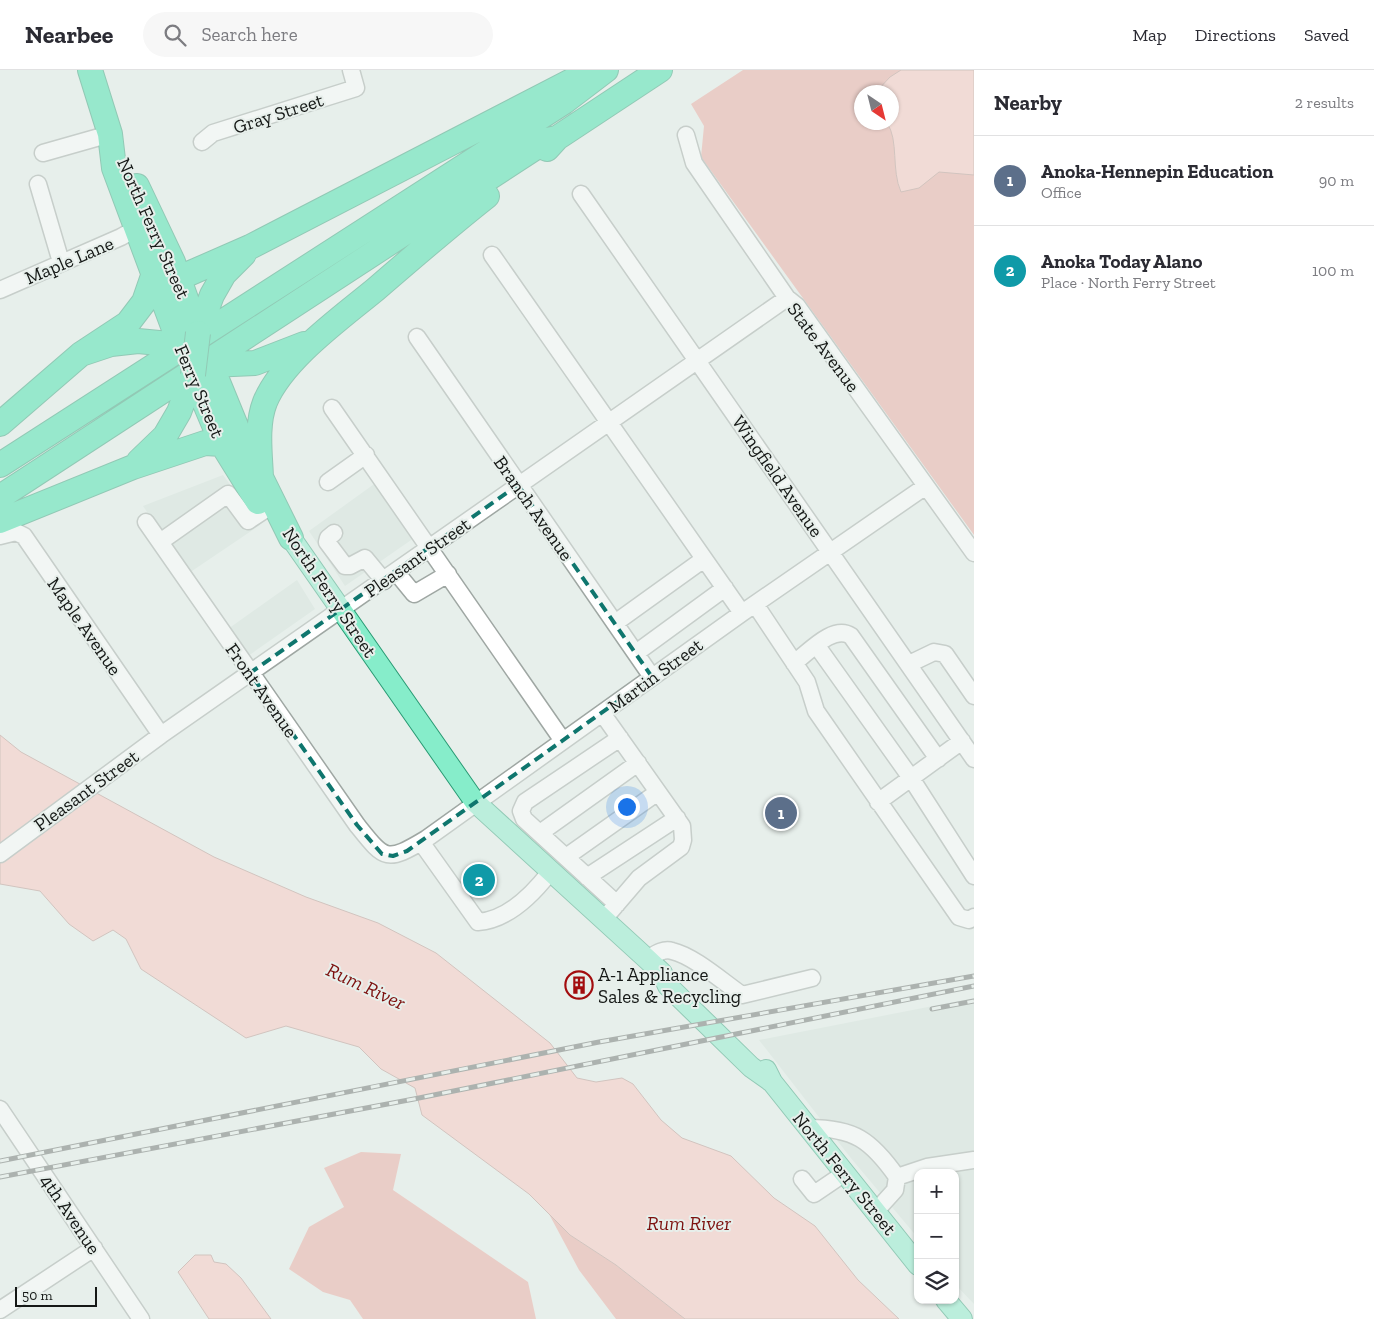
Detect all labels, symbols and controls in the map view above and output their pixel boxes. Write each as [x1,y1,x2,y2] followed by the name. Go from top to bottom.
[143,12,493,57] search box
[25,20,113,49] text: Nearbee
[161,21,189,49] icon: search
[201,23,298,46] text: Search here
[1132,24,1167,46] text: Map
[1195,24,1276,46] text: Directions
[1304,24,1349,46] text: Saved
[854,85,899,130] north arrow
[230,88,326,139] street label: Gray Street
[994,90,1062,115] text: Nearby
[1295,93,1354,112] text: 2 results
[112,154,195,302] street label: North Ferry Street
[1041,160,1274,183] text: Anoka-Hennepin Education
[1007,171,1013,190] text: 1
[1319,171,1354,190] text: 90 m
[1041,183,1081,202] text: Office
[22,232,117,289] street label: Maple Lane
[1041,250,1202,273] text: Anoka Today Alano
[1006,261,1014,280] text: 2
[1312,261,1354,280] text: 100 m
[1041,273,1216,292] text: Place · North Ferry Street
[782,298,865,397] street label: State Avenue
[170,341,229,441] street label: Ferry Street
[727,411,828,542] street label: Wingfield Avenue
[489,451,578,565] street label: Branch Avenue
[360,512,475,602] street label: Pleasant Street
[278,523,382,662] street label: North Ferry Street
[42,573,127,680] street label: Maple Avenue
[603,633,707,717] street label: Martin Street
[221,639,303,742] street label: Front Avenue
[29,745,143,836] street label: Pleasant Street
[614,794,640,820] your location
[765,794,797,832] pin: 1
[463,861,495,899] pin: 2
[323,957,409,1015] water label: Rum River
[598,963,742,1008] place label: A-1 Appliance Sales & Recycling
[564,970,594,1000] building icon: A-1 Appliance Sales & Recycling
[788,1107,901,1240] street label: North Ferry Street
[914,1169,959,1304] map controls
[914,1169,959,1214] button: +
[35,1170,106,1259] street label: 4th Avenue
[647,1211,731,1235] water label: Rum River
[914,1214,959,1259] button: −
[914,1259,959,1304] button: layers
[15,1284,98,1307] scale bar
[22,1287,53,1304] text: 50 m

